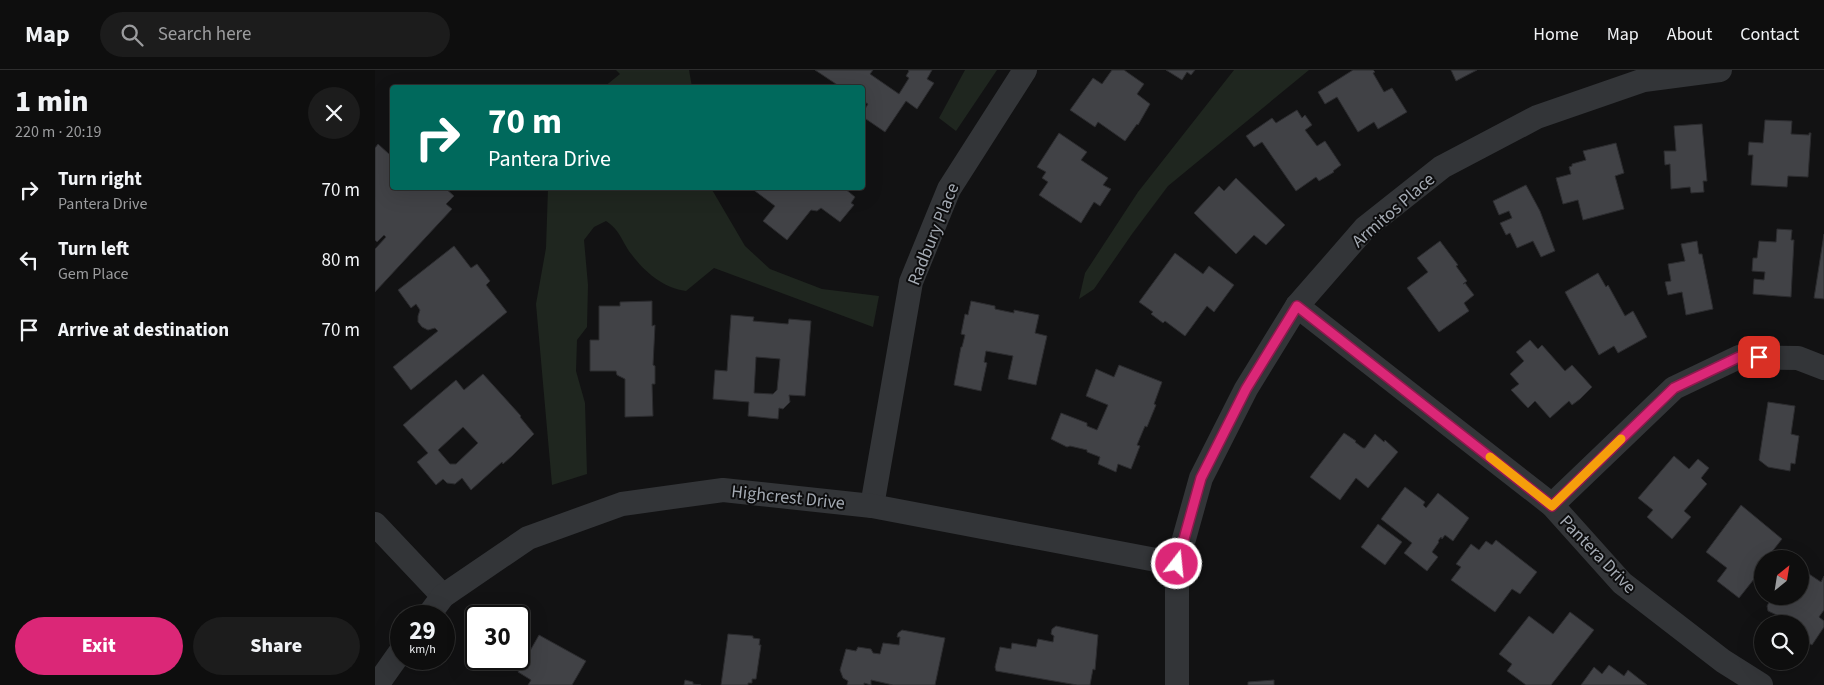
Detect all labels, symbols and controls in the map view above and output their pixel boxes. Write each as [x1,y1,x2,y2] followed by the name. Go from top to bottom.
[100,12,450,57] search box
[25,17,70,52] text: Map
[118,21,146,49] icon: search
[158,21,251,48] text: Search here
[1533,22,1579,47] text: Home
[1607,22,1639,47] text: Map
[1667,22,1712,47] text: About
[1740,22,1799,47] text: Contact
[15,80,89,123] text: 1 min
[308,87,360,139] button: close
[488,97,562,147] text: 70 m
[405,105,470,170] icon: right
[15,121,102,143] text: 220 m · 20:19
[488,143,611,175] text: Pantera Drive
[58,166,142,193] text: Turn right
[1346,167,1440,253] street label: Armitos Place
[15,176,43,204] icon: right
[322,177,360,204] text: 70 m
[902,179,965,289] street label: Radbury Place
[58,193,147,215] text: Pantera Drive
[58,236,129,263] text: Turn left
[15,246,43,274] icon: left
[322,247,360,274] text: 80 m
[58,263,128,285] text: Gem Place
[15,316,43,344] icon: arrive
[58,317,229,344] text: Arrive at destination
[322,317,360,344] text: 70 m
[1738,336,1780,378] pin
[1745,343,1773,371] icon: arrive
[730,479,846,516] street label: Highcrest Drive
[1554,509,1642,599] street label: Pantera Drive
[1150,537,1202,589] position arrow
[1754,550,1809,605] north arrow
[1754,550,1809,670] map controls
[465,605,530,670] speed limit sign: 30
[409,613,436,649] text: 29
[1754,615,1809,670] button: search
[15,617,183,675] button: Exit
[193,617,360,675] button: Share
[409,641,436,658] text: km/h

